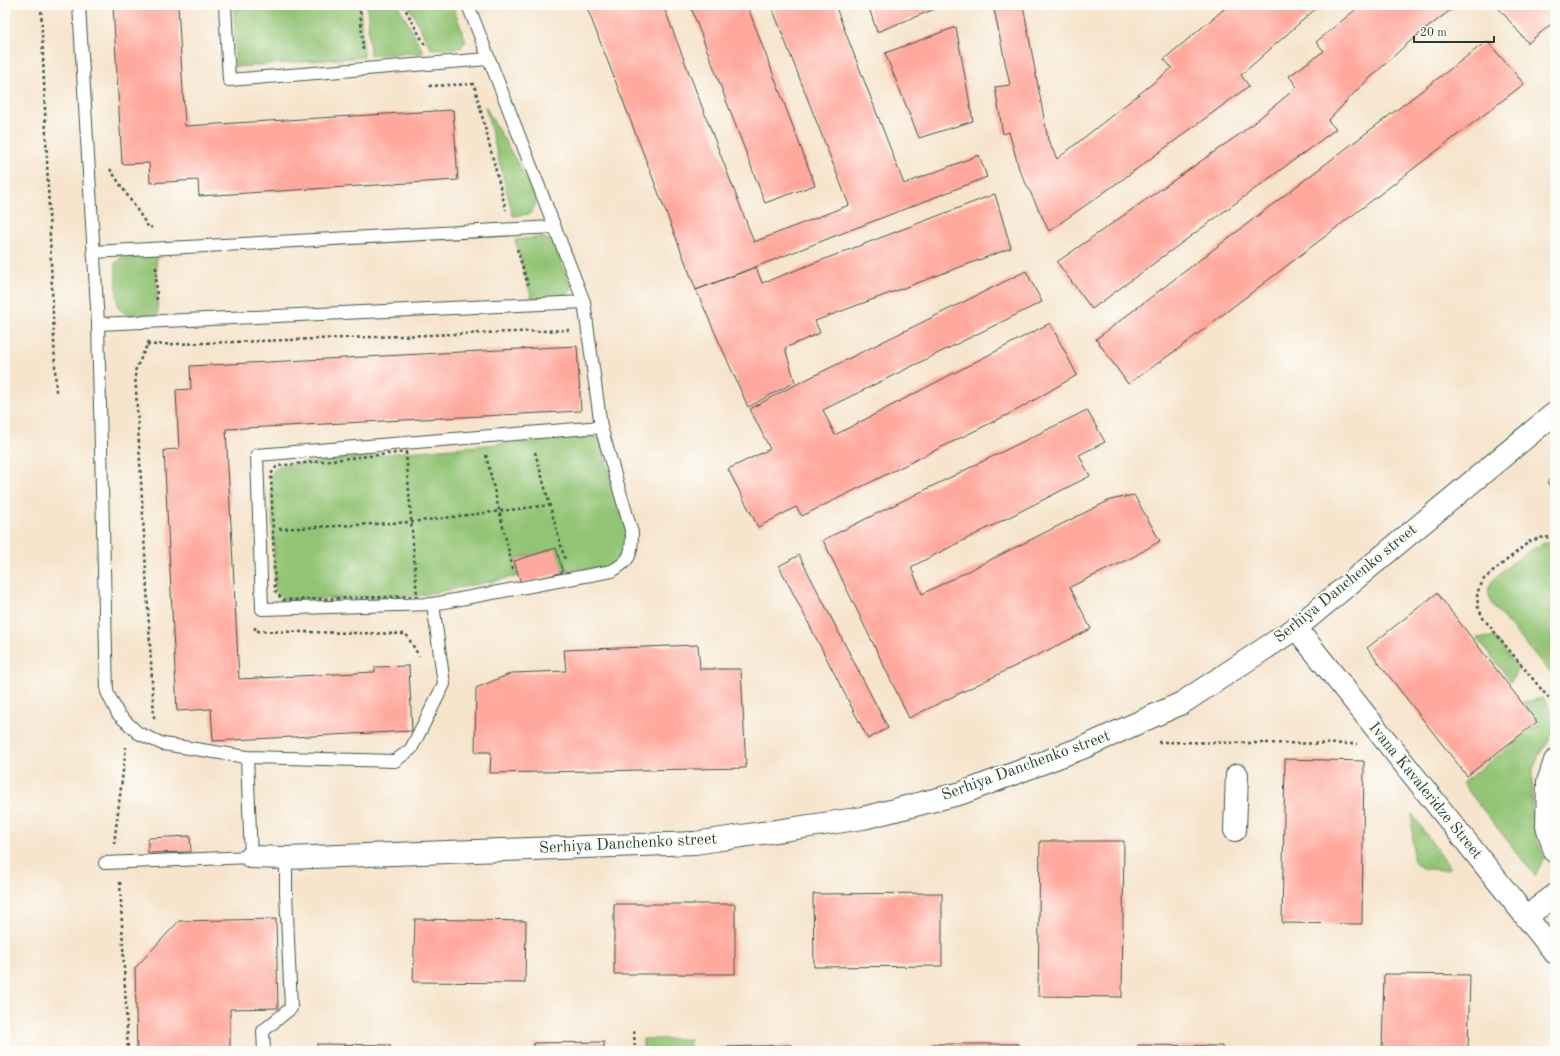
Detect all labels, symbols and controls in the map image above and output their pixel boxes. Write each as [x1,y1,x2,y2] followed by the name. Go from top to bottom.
[1414,18,1494,44] scale bar
[1420,27,1447,39] text: 20 m
[1272,522,1421,646] street label: Serhiya Danchenko street
[1365,720,1485,863] street label: Ivana Kavaleridze Street
[940,728,1113,804] street label: Serhiya Danchenko street
[539,831,718,857] street label: Serhiya Danchenko street

